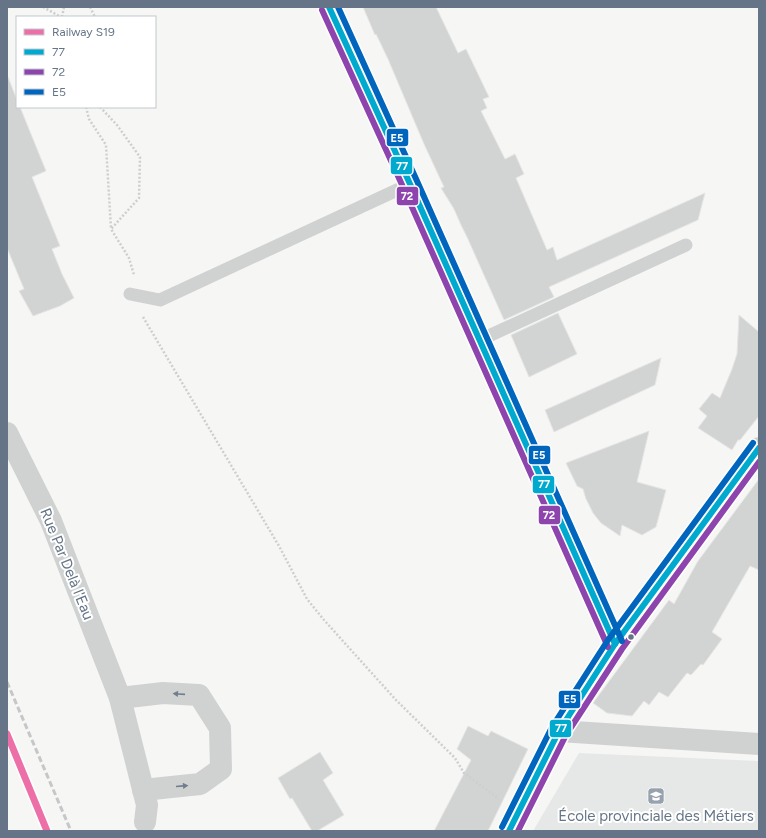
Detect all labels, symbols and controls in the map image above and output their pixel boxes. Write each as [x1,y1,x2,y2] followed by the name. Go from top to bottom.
[16,16,156,108] legend
[52,25,115,39] text: Railway S19
[52,45,65,59] text: 77
[52,65,65,79] text: 72
[52,85,66,99] text: E5
[386,128,409,147] line badge: E5
[391,132,403,145] text: E5
[390,156,413,175] line badge: 77
[396,160,408,173] text: 77
[396,186,419,206] line badge: 72
[401,190,413,203] text: 72
[528,445,551,465] line badge: E5
[533,449,545,462] text: E5
[532,475,555,494] line badge: 77
[538,478,550,491] text: 77
[36,505,98,623] street label: Rue Par Delà l'Eau
[538,505,561,525] line badge: 72
[543,509,555,522] text: 72
[626,632,636,642] unlabelled marker
[558,690,581,709] line badge: E5
[172,691,185,697] one-way arrow
[564,693,576,706] text: E5
[549,719,572,738] line badge: 77
[555,722,567,735] text: 77
[176,783,188,789] one-way arrow
[646,786,666,806] school or university icon: École provinciale des Métiers
[558,807,754,825] place label: École provinciale des Métiers

